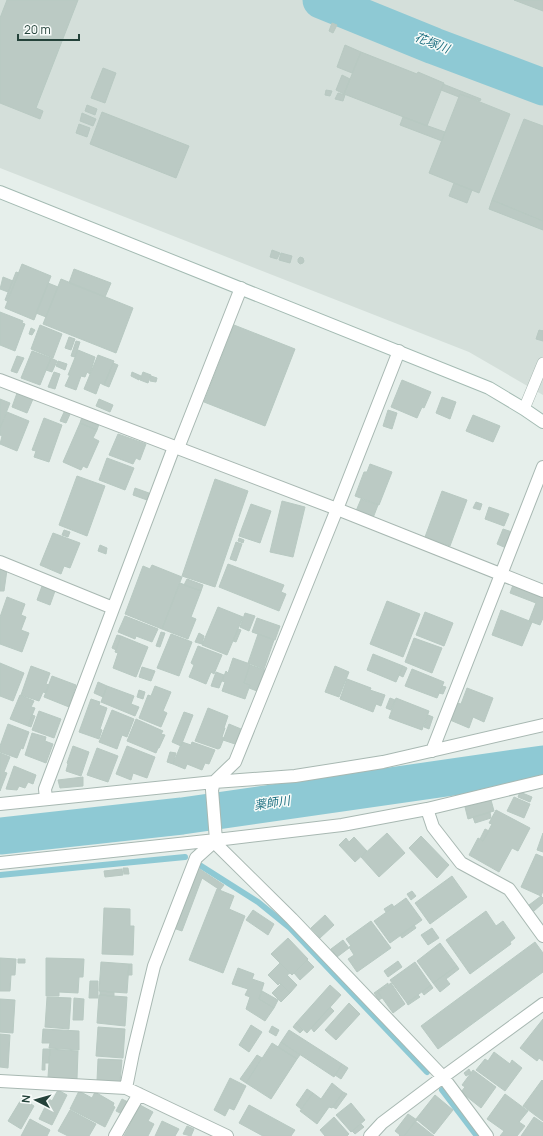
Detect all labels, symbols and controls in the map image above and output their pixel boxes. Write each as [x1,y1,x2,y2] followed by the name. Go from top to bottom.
[18,16,79,42] scale bar
[24,21,51,38] text: 20 m
[412,28,454,58] water label: 花塚川
[253,791,293,813] water label: 薬師川
[16,1080,56,1120] north arrow
[18,1094,33,1104] text: N

